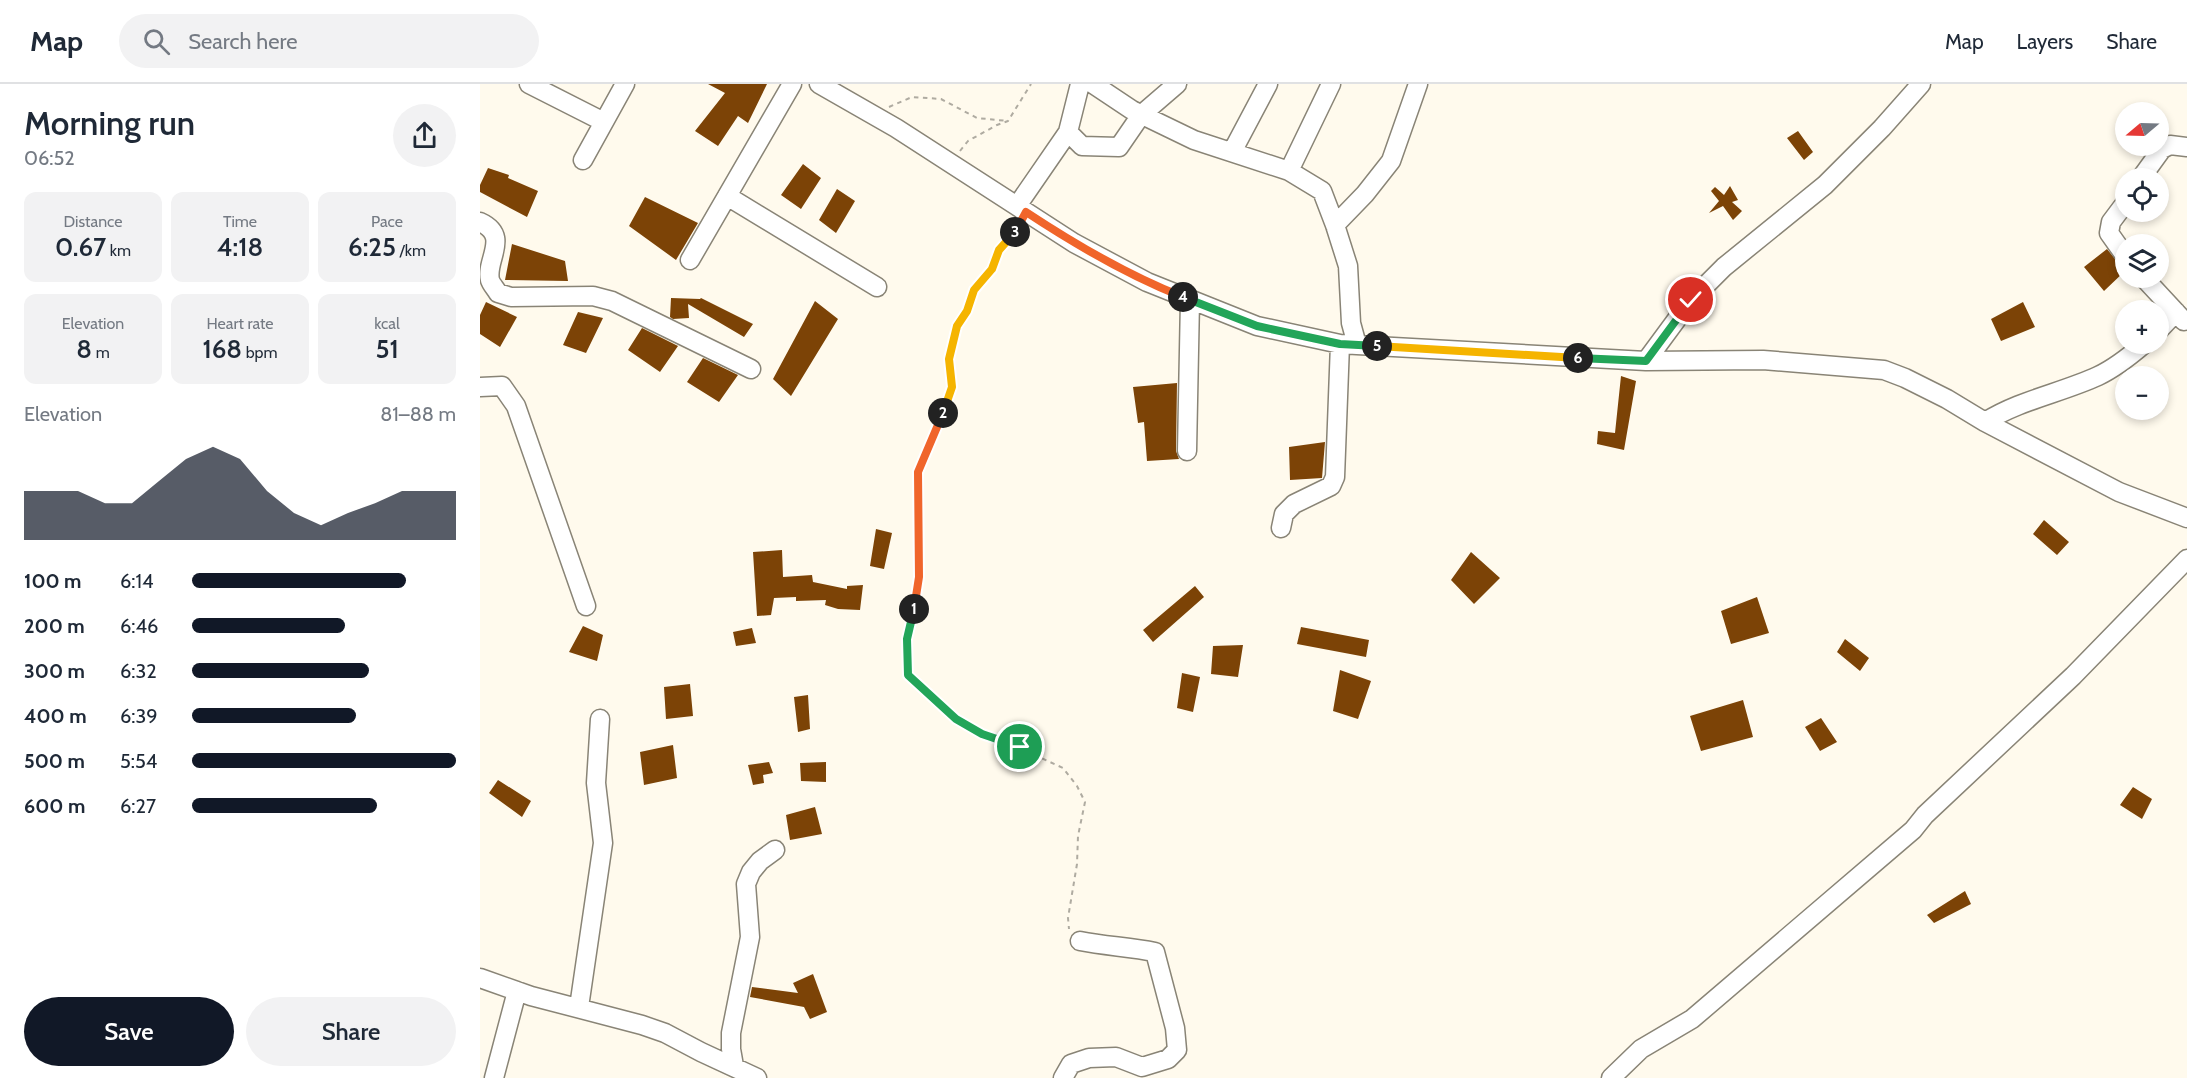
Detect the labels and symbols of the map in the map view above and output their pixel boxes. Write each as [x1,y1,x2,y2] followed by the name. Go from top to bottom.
[2115,102,2169,156] north arrow
[1000,217,1030,247] pin: 3
[1665,274,1716,325] pin
[1168,282,1198,312] pin: 4
[1362,331,1392,361] pin: 5
[1563,343,1593,373] pin: 6
[928,398,958,428] pin: 2
[899,594,929,624] pin: 1
[994,721,1045,772] pin

